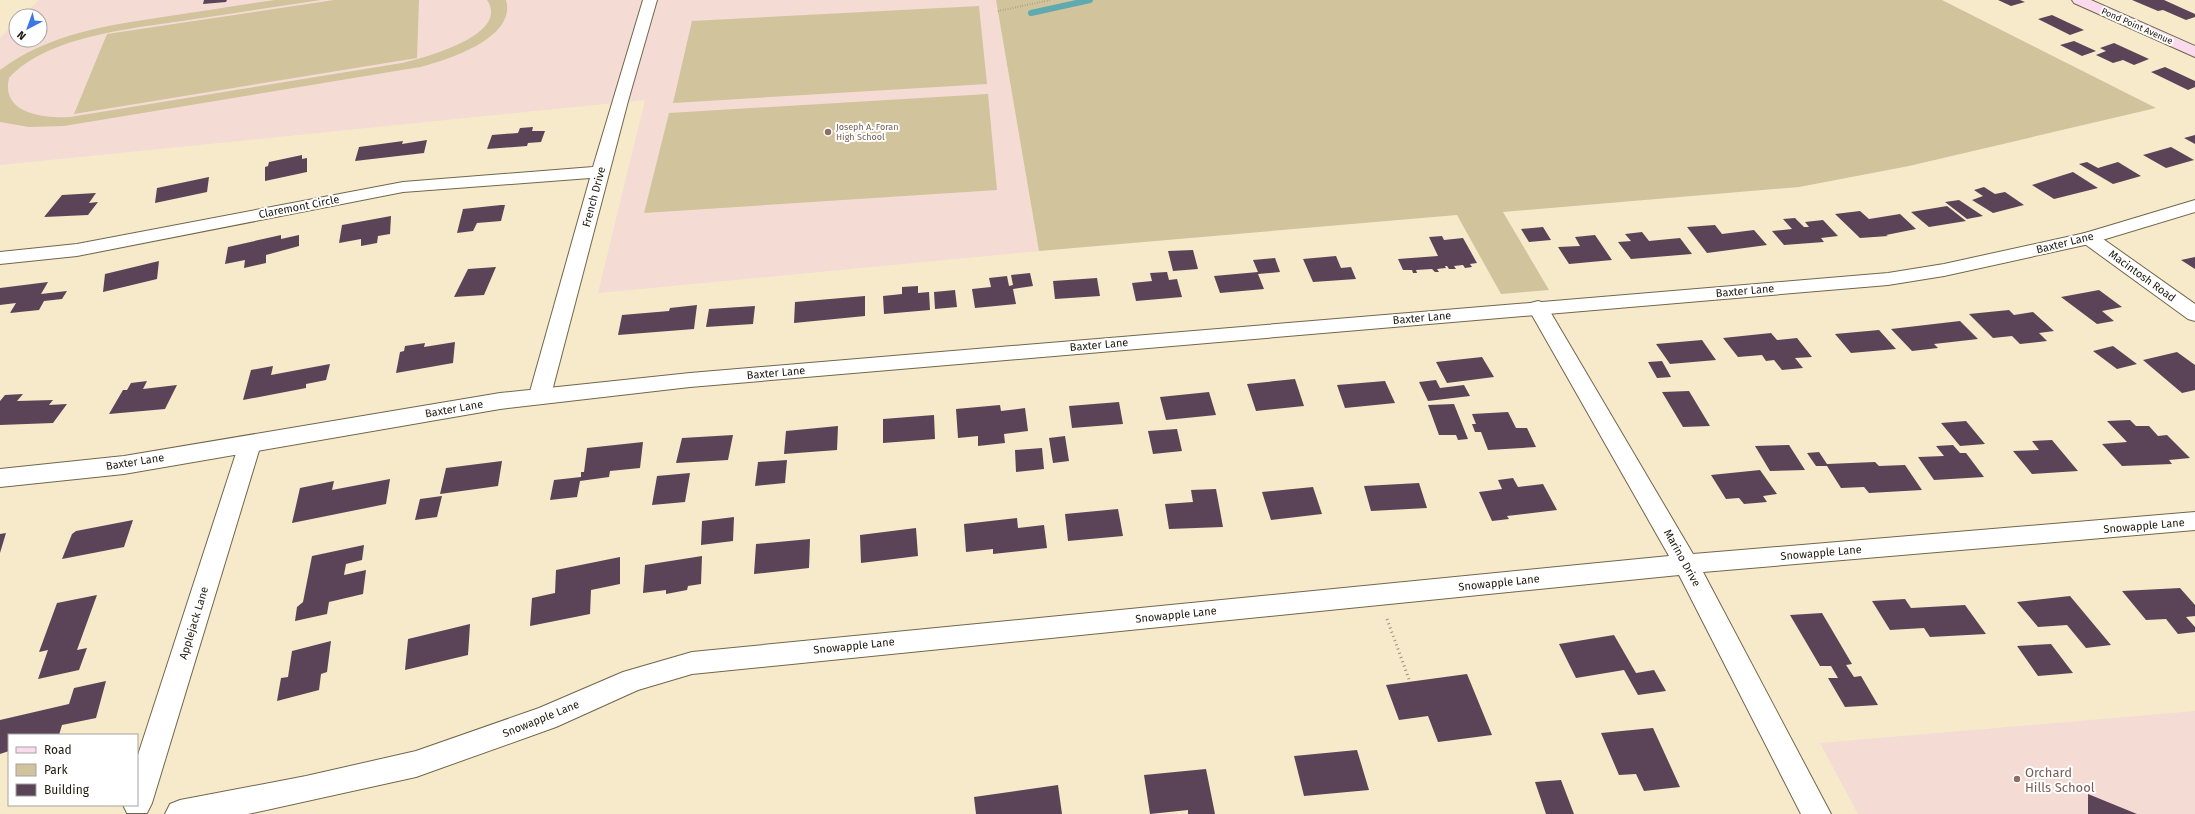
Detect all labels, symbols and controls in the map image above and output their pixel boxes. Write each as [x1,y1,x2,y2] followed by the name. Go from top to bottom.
[2100,6,2174,46] street label: Pond Point Avenue
[8,8,48,48] north arrow
[15,28,29,42] text: N
[836,122,899,142] place label: Joseph A. Foran High School
[823,127,833,137] marker: Joseph A. Foran High School
[580,165,608,229] street label: French Drive
[258,193,340,221] street label: Claremont Circle
[2035,230,2095,256] street label: Baxter Lane
[2106,247,2178,305] street label: Macintosh Road
[1715,282,1775,300] street label: Baxter Lane
[1392,309,1452,327] street label: Baxter Lane
[1069,336,1129,354] street label: Baxter Lane
[746,364,806,382] street label: Baxter Lane
[424,397,484,421] street label: Baxter Lane
[105,451,165,473] street label: Baxter Lane
[2103,516,2185,536] street label: Snowapple Lane
[1661,527,1703,589] street label: Marino Drive
[1780,543,1862,563] street label: Snowapple Lane
[1458,572,1540,594] street label: Snowapple Lane
[177,585,211,661] street label: Applejack Lane
[1135,604,1217,626] street label: Snowapple Lane
[813,635,895,657] street label: Snowapple Lane
[501,698,581,740] street label: Snowapple Lane
[8,734,138,806] legend
[44,743,72,757] text: Road
[44,763,68,777] text: Park
[2025,765,2095,795] place label: Orchard Hills School
[2012,774,2022,784] marker: Orchard Hills School
[44,783,90,797] text: Building

